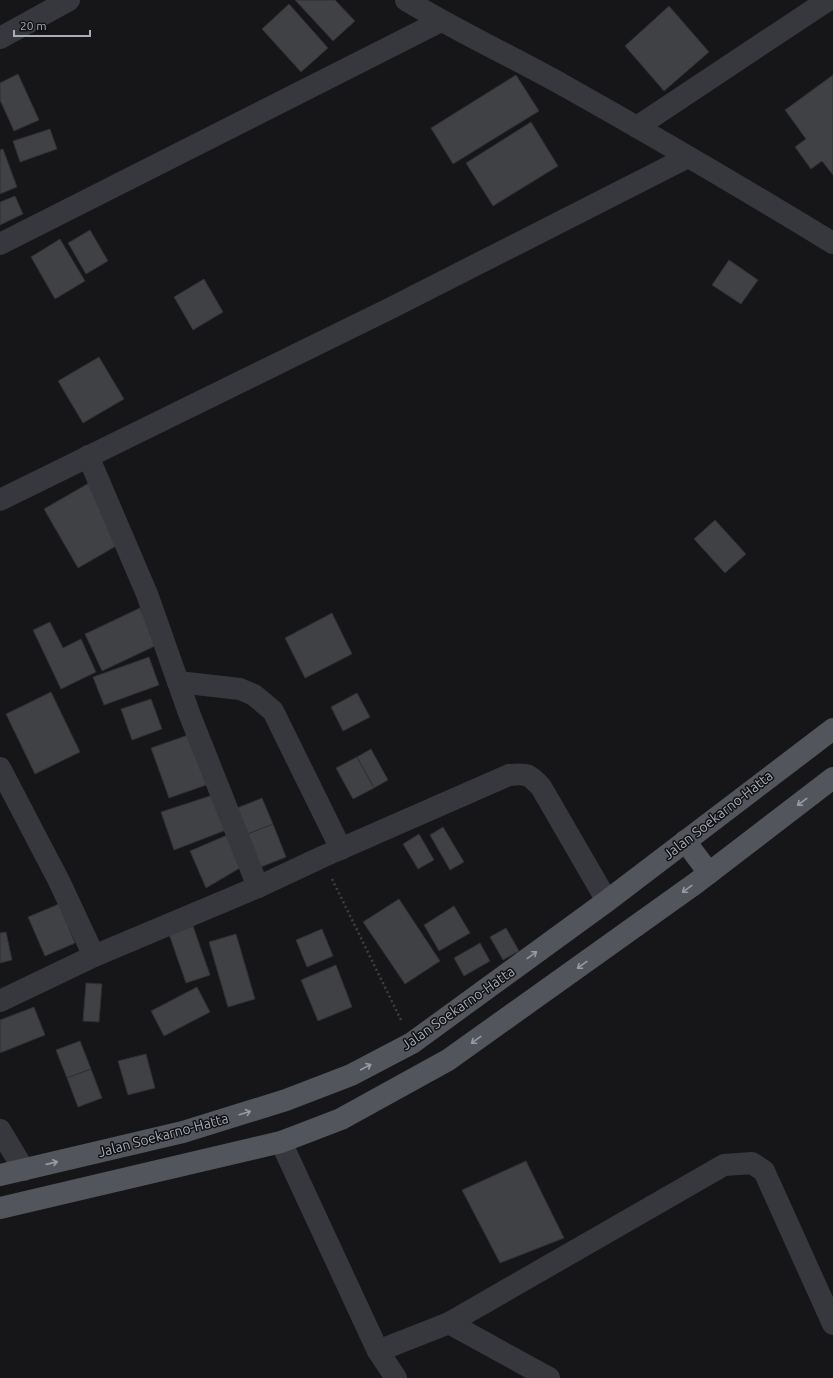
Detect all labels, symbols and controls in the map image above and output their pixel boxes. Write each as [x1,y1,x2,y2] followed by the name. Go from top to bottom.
[14,12,90,38] scale bar
[20,19,47,32] text: 20 m
[660,767,776,863] street label: Jalan Soekarno-Hatta
[797,798,808,806] one-way arrow
[682,885,693,893] one-way arrow
[527,951,538,960] one-way arrow
[576,961,587,969] one-way arrow
[398,963,518,1053] street label: Jalan Soekarno-Hatta
[470,1036,481,1044] one-way arrow
[360,1062,372,1070] one-way arrow
[239,1108,251,1116] one-way arrow
[96,1110,230,1160] street label: Jalan Soekarno-Hatta
[45,1159,58,1167] one-way arrow

